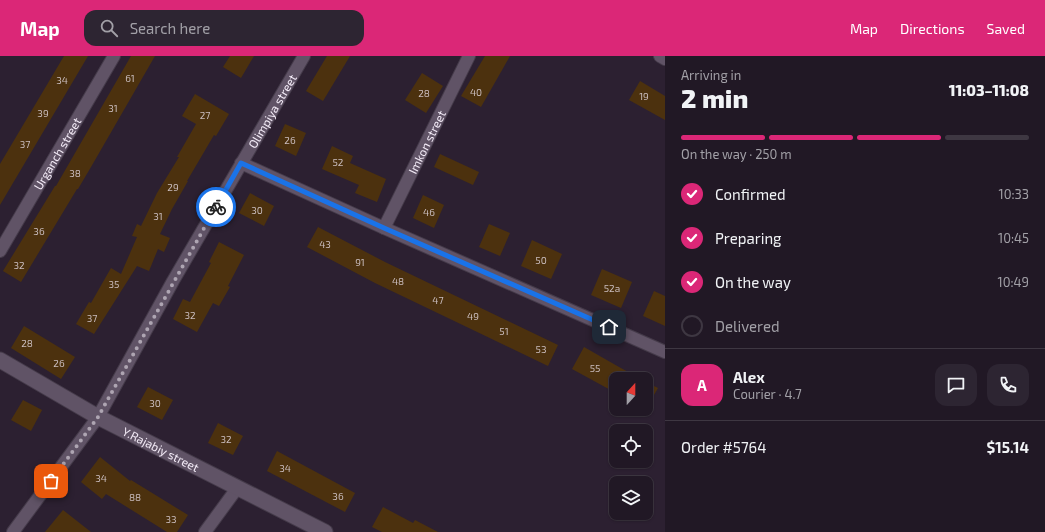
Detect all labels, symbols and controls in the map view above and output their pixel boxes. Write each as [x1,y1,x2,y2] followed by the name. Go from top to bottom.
[84,10,364,46] search box
[20,17,60,40] text: Map
[98,17,120,39] icon: search
[130,19,210,37] text: Search here
[850,20,878,37] text: Map
[900,20,965,37] text: Directions
[987,20,1025,37] text: Saved
[681,67,741,83] text: Arriving in
[245,71,299,151] street label: Olimpiya street
[125,72,135,84] house number: 61
[56,74,68,86] house number: 34
[949,81,1029,99] text: 11:03–11:08
[681,82,748,113] text: 2 min
[470,86,482,98] house number: 40
[418,87,430,99] house number: 28
[639,90,649,102] house number: 19
[108,102,118,114] house number: 31
[37,107,49,119] house number: 39
[405,108,448,176] street label: Imkon street
[200,109,210,121] house number: 27
[30,114,84,192] street label: Urganch street
[284,134,296,146] house number: 26
[20,138,30,150] house number: 37
[681,146,792,162] text: On the way · 250 m
[333,156,344,168] house number: 52
[69,167,81,179] house number: 38
[167,181,179,193] house number: 29
[681,183,703,205] icon: check
[715,185,786,203] text: Confirmed
[998,186,1029,202] text: 10:33
[196,187,236,227] courier
[205,196,227,218] icon: bike
[251,204,263,216] house number: 30
[423,206,435,218] house number: 46
[153,210,163,222] house number: 31
[33,225,45,237] house number: 36
[681,227,703,249] icon: check
[715,229,781,247] text: Preparing
[998,230,1029,246] text: 10:45
[319,238,331,250] house number: 43
[535,254,547,266] house number: 50
[355,256,365,268] house number: 91
[13,259,25,271] house number: 32
[681,271,703,293] icon: check
[715,273,791,291] text: On the way
[997,274,1029,290] text: 10:49
[392,275,404,287] house number: 48
[109,278,119,290] house number: 35
[604,282,620,294] house number: 52a
[432,294,444,306] house number: 47
[184,309,196,321] house number: 32
[467,310,479,322] house number: 49
[592,310,626,344] pin
[87,312,97,324] house number: 37
[598,316,620,338] icon: home
[715,317,780,335] text: Delivered
[499,325,509,337] house number: 51
[21,337,33,349] house number: 28
[536,343,546,355] house number: 53
[53,357,65,369] house number: 26
[590,362,600,374] house number: 55
[935,364,977,406] button: chat
[987,364,1029,406] button: phone
[733,368,765,386] text: Alex
[609,372,653,416] north arrow
[609,372,653,520] map controls
[697,376,707,394] text: A
[733,386,802,402] text: Courier · 4.7
[149,397,161,409] house number: 30
[120,424,202,474] street label: Y.Rajabiy street
[609,424,653,468] button: locate
[220,433,232,445] house number: 32
[681,438,766,456] text: Order #5764
[986,438,1029,456] text: $15.14
[279,462,291,474] house number: 34
[34,464,68,498] pin
[40,470,62,492] icon: bag
[95,472,107,484] house number: 34
[609,476,653,520] button: layers
[332,490,344,502] house number: 36
[129,491,141,503] house number: 88
[165,513,177,525] house number: 33

